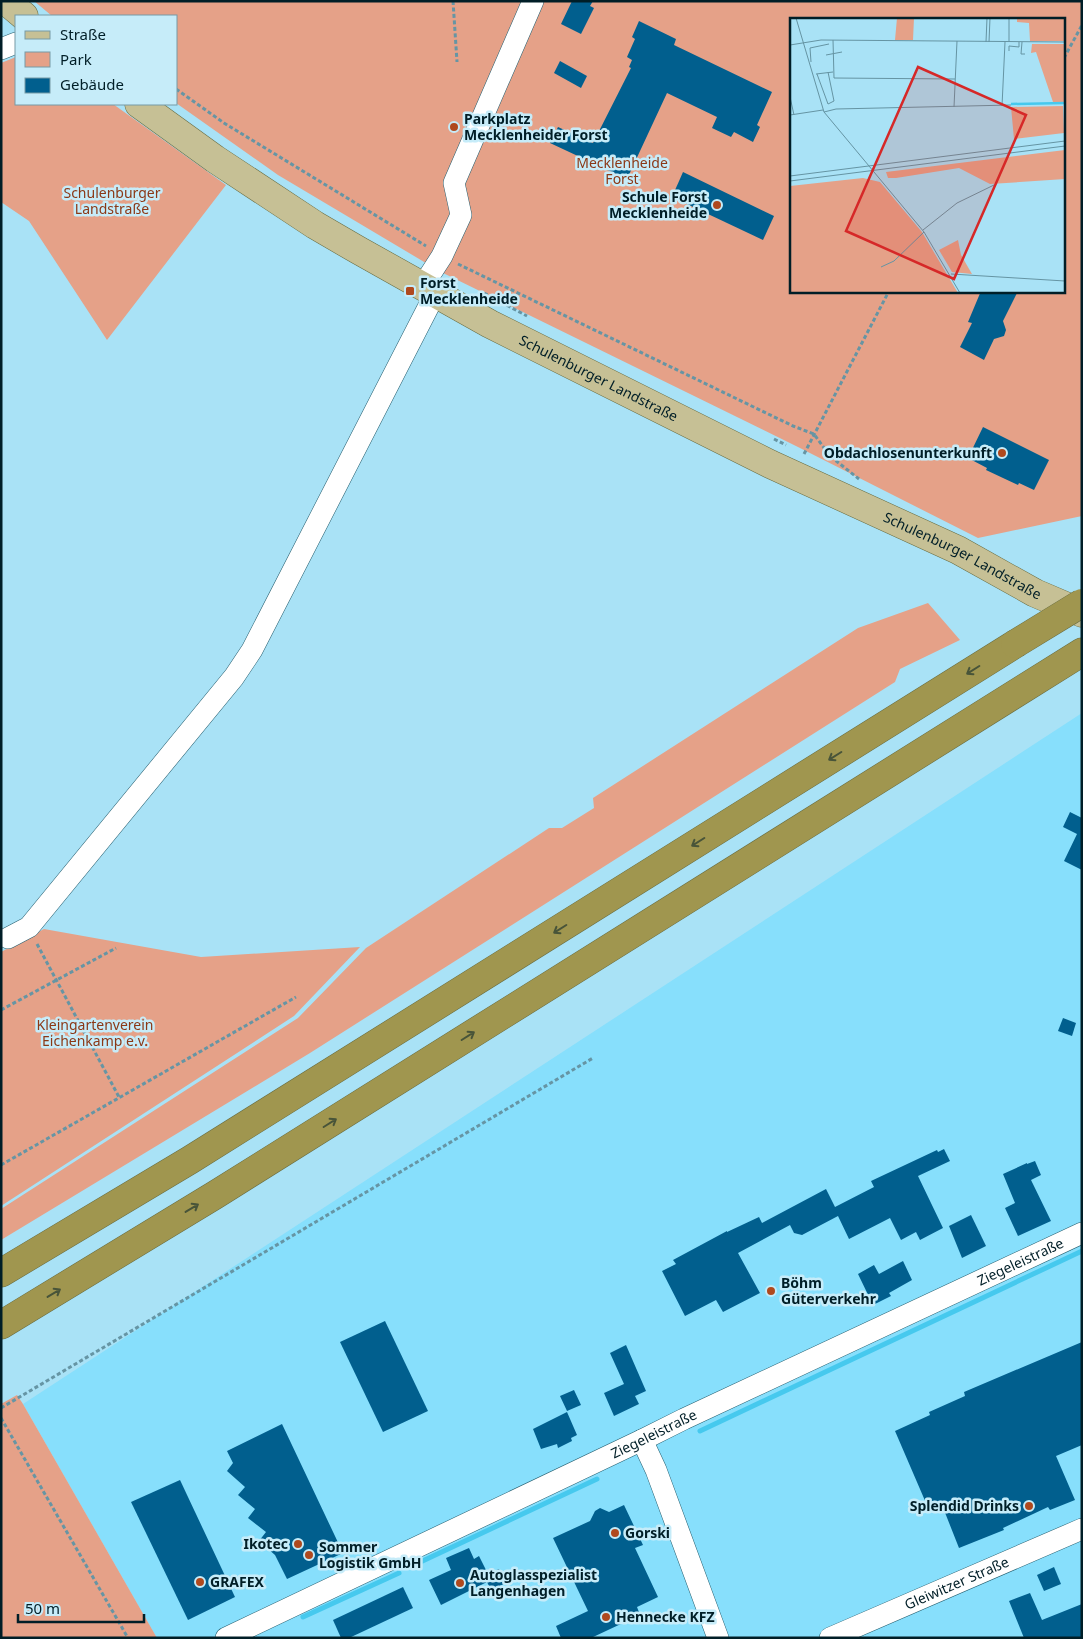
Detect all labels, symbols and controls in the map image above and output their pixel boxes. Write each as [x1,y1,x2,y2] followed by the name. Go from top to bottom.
[15,15,178,105] legend
[790,18,1066,292] inset map
[60,24,106,44] text: Straße
[60,49,92,69] text: Park
[60,74,124,94] text: Gebäude
[464,109,608,144] place label: Parkplatz Mecklenheider Forst
[448,121,460,133] marker: Parkplatz Mecklenheider Forst
[576,153,668,188] park label: Mecklenheide Forst
[63,183,161,218] park label: Schulenburger Landstraße
[609,187,707,222] place label: Schule Forst Mecklenheide
[711,199,723,211] marker: Schule Forst Mecklenheide
[420,273,518,308] place label: Forst Mecklenheide
[404,285,416,297] marker: Forst Mecklenheide
[516,330,681,426] street label: Schulenburger Landstraße
[824,443,992,462] place label: Obdachlosenunterkunft
[996,447,1008,459] marker: Obdachlosenunterkunft
[881,507,1044,604] street label: Schulenburger Landstraße
[967,665,981,675] one-way arrow
[829,752,843,762] one-way arrow
[691,838,705,848] one-way arrow
[553,923,567,934] one-way arrow
[37,1015,153,1050] park label: Kleingartenverein Eichenkamp e.v.
[461,1031,475,1042] one-way arrow
[323,1117,337,1127] one-way arrow
[185,1203,199,1213] one-way arrow
[974,1233,1066,1290] street label: Ziegeleistraße
[781,1273,877,1308] place label: Böhm Güterverkehr
[765,1285,777,1297] marker: Böhm Güterverkehr
[46,1288,60,1298] one-way arrow
[608,1404,700,1462] street label: Ziegeleistraße
[910,1496,1019,1515] place label: Splendid Drinks
[1023,1500,1035,1512] marker: Splendid Drinks
[625,1523,670,1542] place label: Gorski
[609,1527,621,1539] marker: Gorski
[243,1534,288,1553] place label: Ikotec
[319,1537,422,1572] place label: Sommer Logistik GmbH
[292,1538,304,1550] marker: Ikotec
[303,1549,315,1561] marker: Sommer Logistik GmbH
[901,1552,1012,1614] street label: Gleiwitzer Straße
[470,1565,597,1600] place label: Autoglasspezialist Langenhagen
[210,1572,265,1591] place label: GRAFEX
[194,1576,206,1588] marker: GRAFEX
[454,1577,466,1589] marker: Autoglasspezialist Langenhagen
[18,1592,144,1624] scale bar
[25,1598,60,1618] text: 50 m
[616,1607,715,1626] place label: Hennecke KFZ
[600,1611,612,1623] marker: Hennecke KFZ

